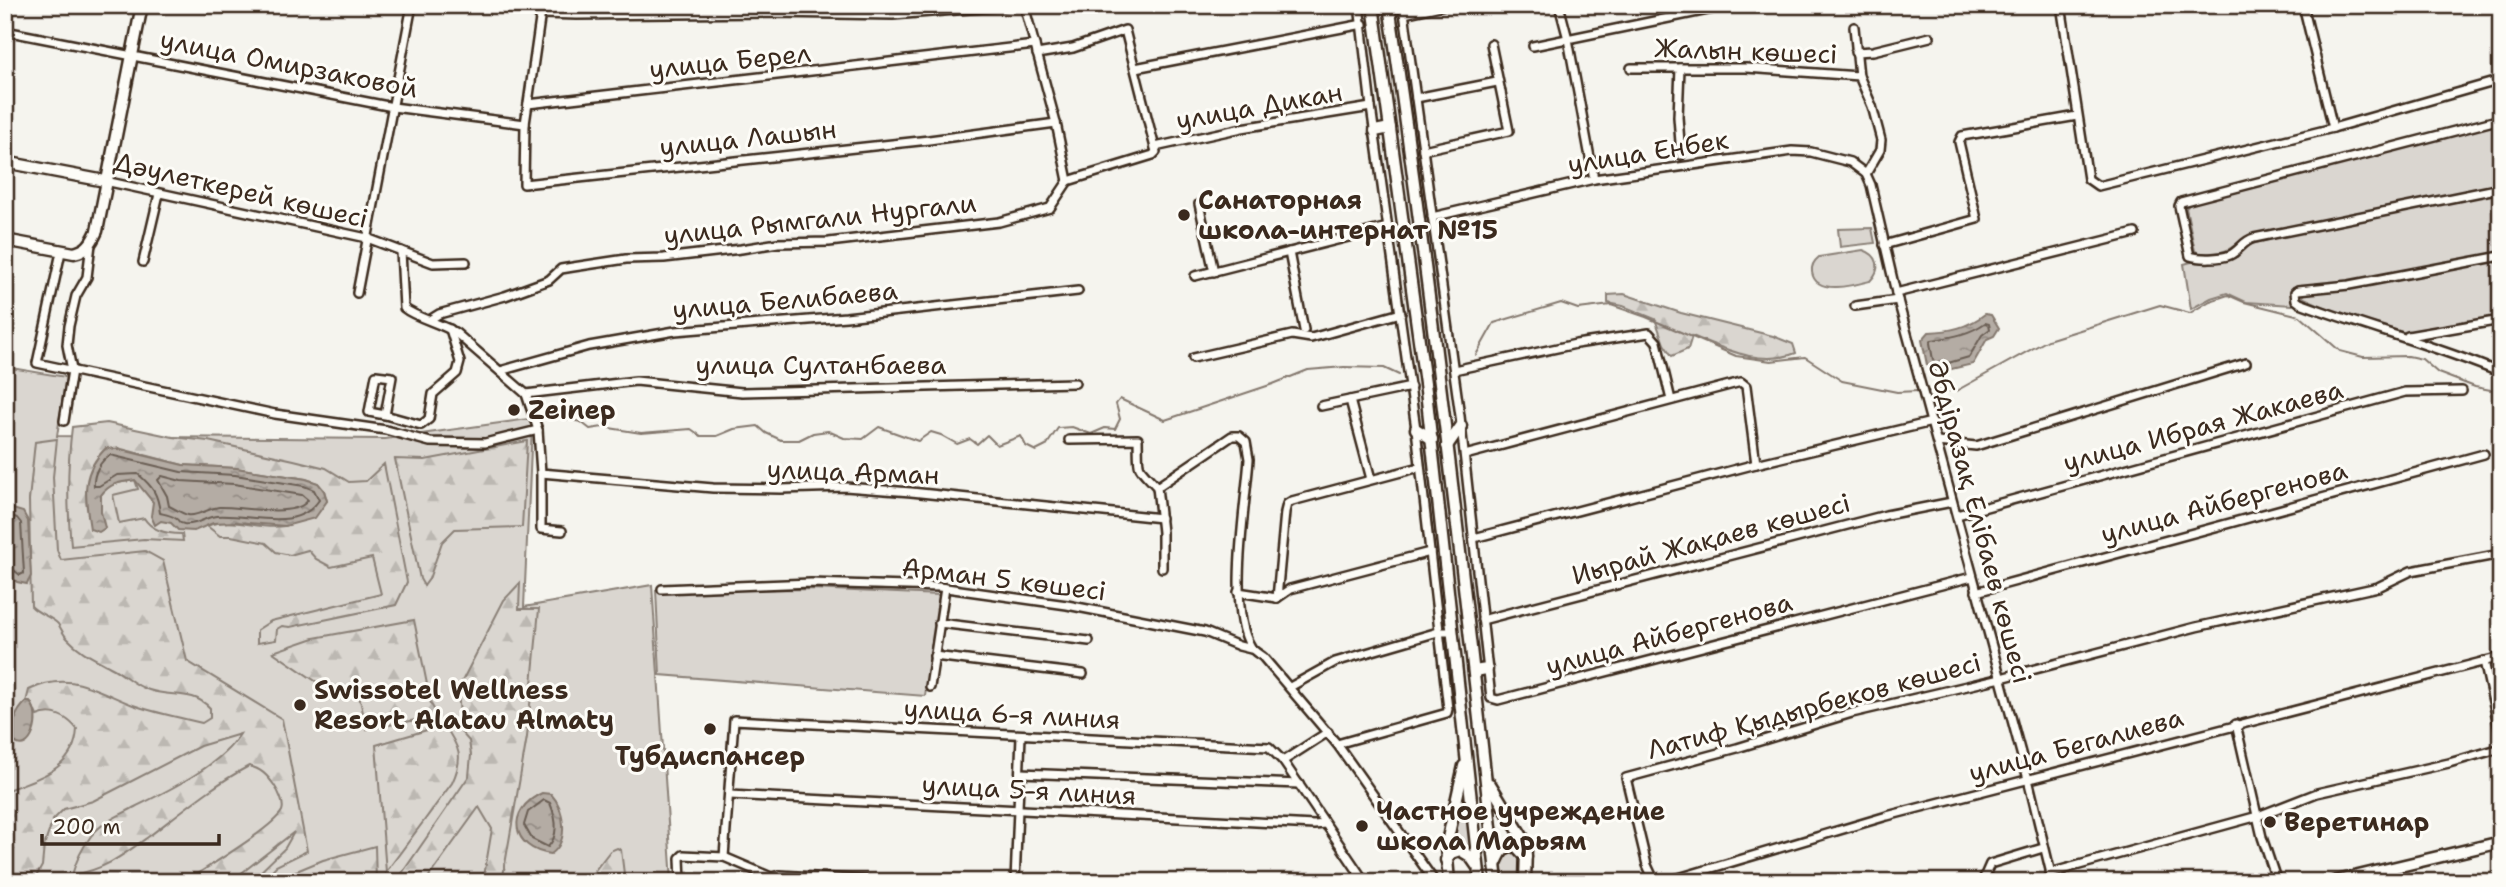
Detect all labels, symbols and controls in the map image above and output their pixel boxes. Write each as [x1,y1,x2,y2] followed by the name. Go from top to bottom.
[157,21,421,106] street label: улица Омирзаковой
[1654,30,1838,71] street label: Жалын көшесі
[647,35,813,86] street label: улица Берел
[1173,74,1345,137] street label: улица Дикан
[658,111,838,164] street label: улица Лашын
[1565,121,1731,182] street label: улица Енбек
[111,143,372,236] street label: Дәулеткерей көшесі
[1198,182,1498,247] place label: Санаторная школа-интернат №15
[662,185,978,252] street label: улица Рымгали Нургали
[1176,207,1192,223] marker: Санаторная школа-интернат №15
[671,272,899,327] street label: улица Белибаева
[695,347,947,382] street label: улица Султанбаева
[1921,357,2040,687] street label: Әбдіразақ Елібаев көшесі
[2059,371,2347,480] street label: улица Ибрая Жакаева
[528,392,616,427] place label: Zeinep
[506,402,522,418] marker: Zeinep
[766,451,940,492] street label: улица Арман
[2097,452,2351,551] street label: улица Айбергенова
[1568,484,1854,593] street label: Иырай Жақаев көшесі
[900,549,1108,608] street label: Арман 5 көшесі
[1542,584,1796,683] street label: улица Айбергенова
[1643,644,1985,767] street label: Латиф Қыдырбеков көшесі
[314,672,614,737] place label: Swissotel Wellness Resort Alatau Almaty
[903,690,1121,737] street label: улица 6-я линия
[292,697,308,713] marker: Swissotel Wellness Resort Alatau Almaty
[1965,699,2187,790] street label: улица Бегалиева
[702,721,718,737] marker: Тубдиспансер
[615,738,805,773] place label: Тубдиспансер
[921,766,1137,813] street label: улица 5-я линия
[1376,793,1665,858] place label: Частное учреждение школа Марьям
[42,803,219,847] scale bar
[2284,804,2429,839] place label: Веретинар
[52,813,121,841] text: 200 m
[2262,814,2278,830] marker: Веретинар
[1354,818,1370,834] marker: Частное учреждение школа Марьям

